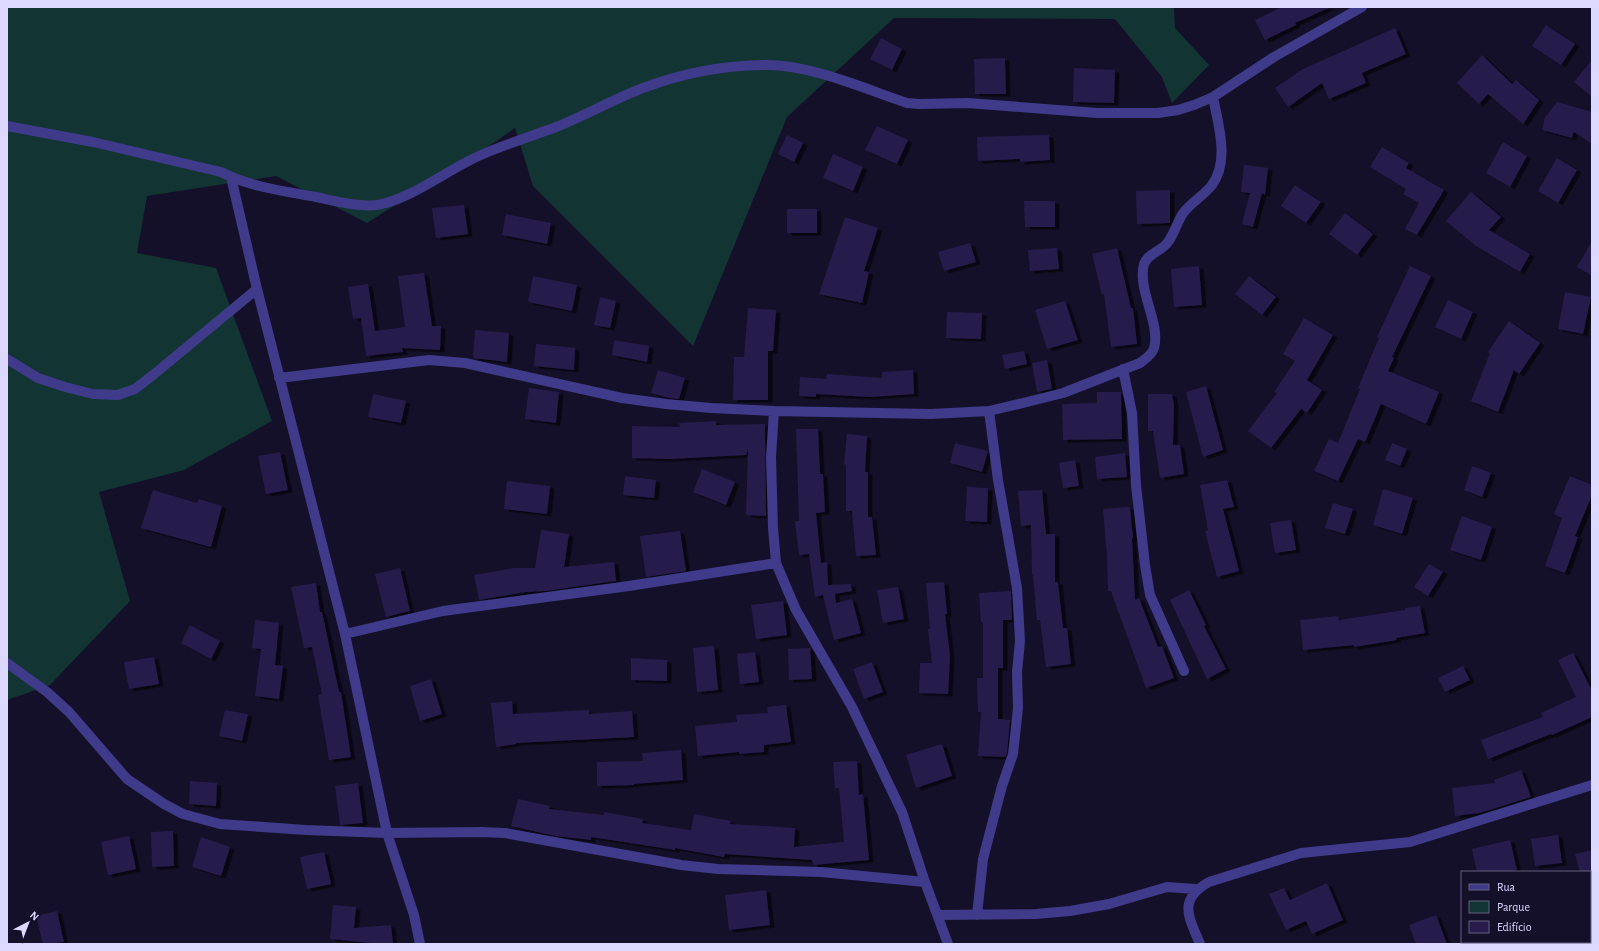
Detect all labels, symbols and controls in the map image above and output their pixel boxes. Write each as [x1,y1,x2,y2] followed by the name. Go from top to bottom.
[1461,871,1591,943] legend
[1497,881,1516,893] text: Rua
[1497,901,1530,913] text: Parque
[8,903,48,943] north arrow
[28,909,41,923] text: N
[1497,921,1532,933] text: Edifício

